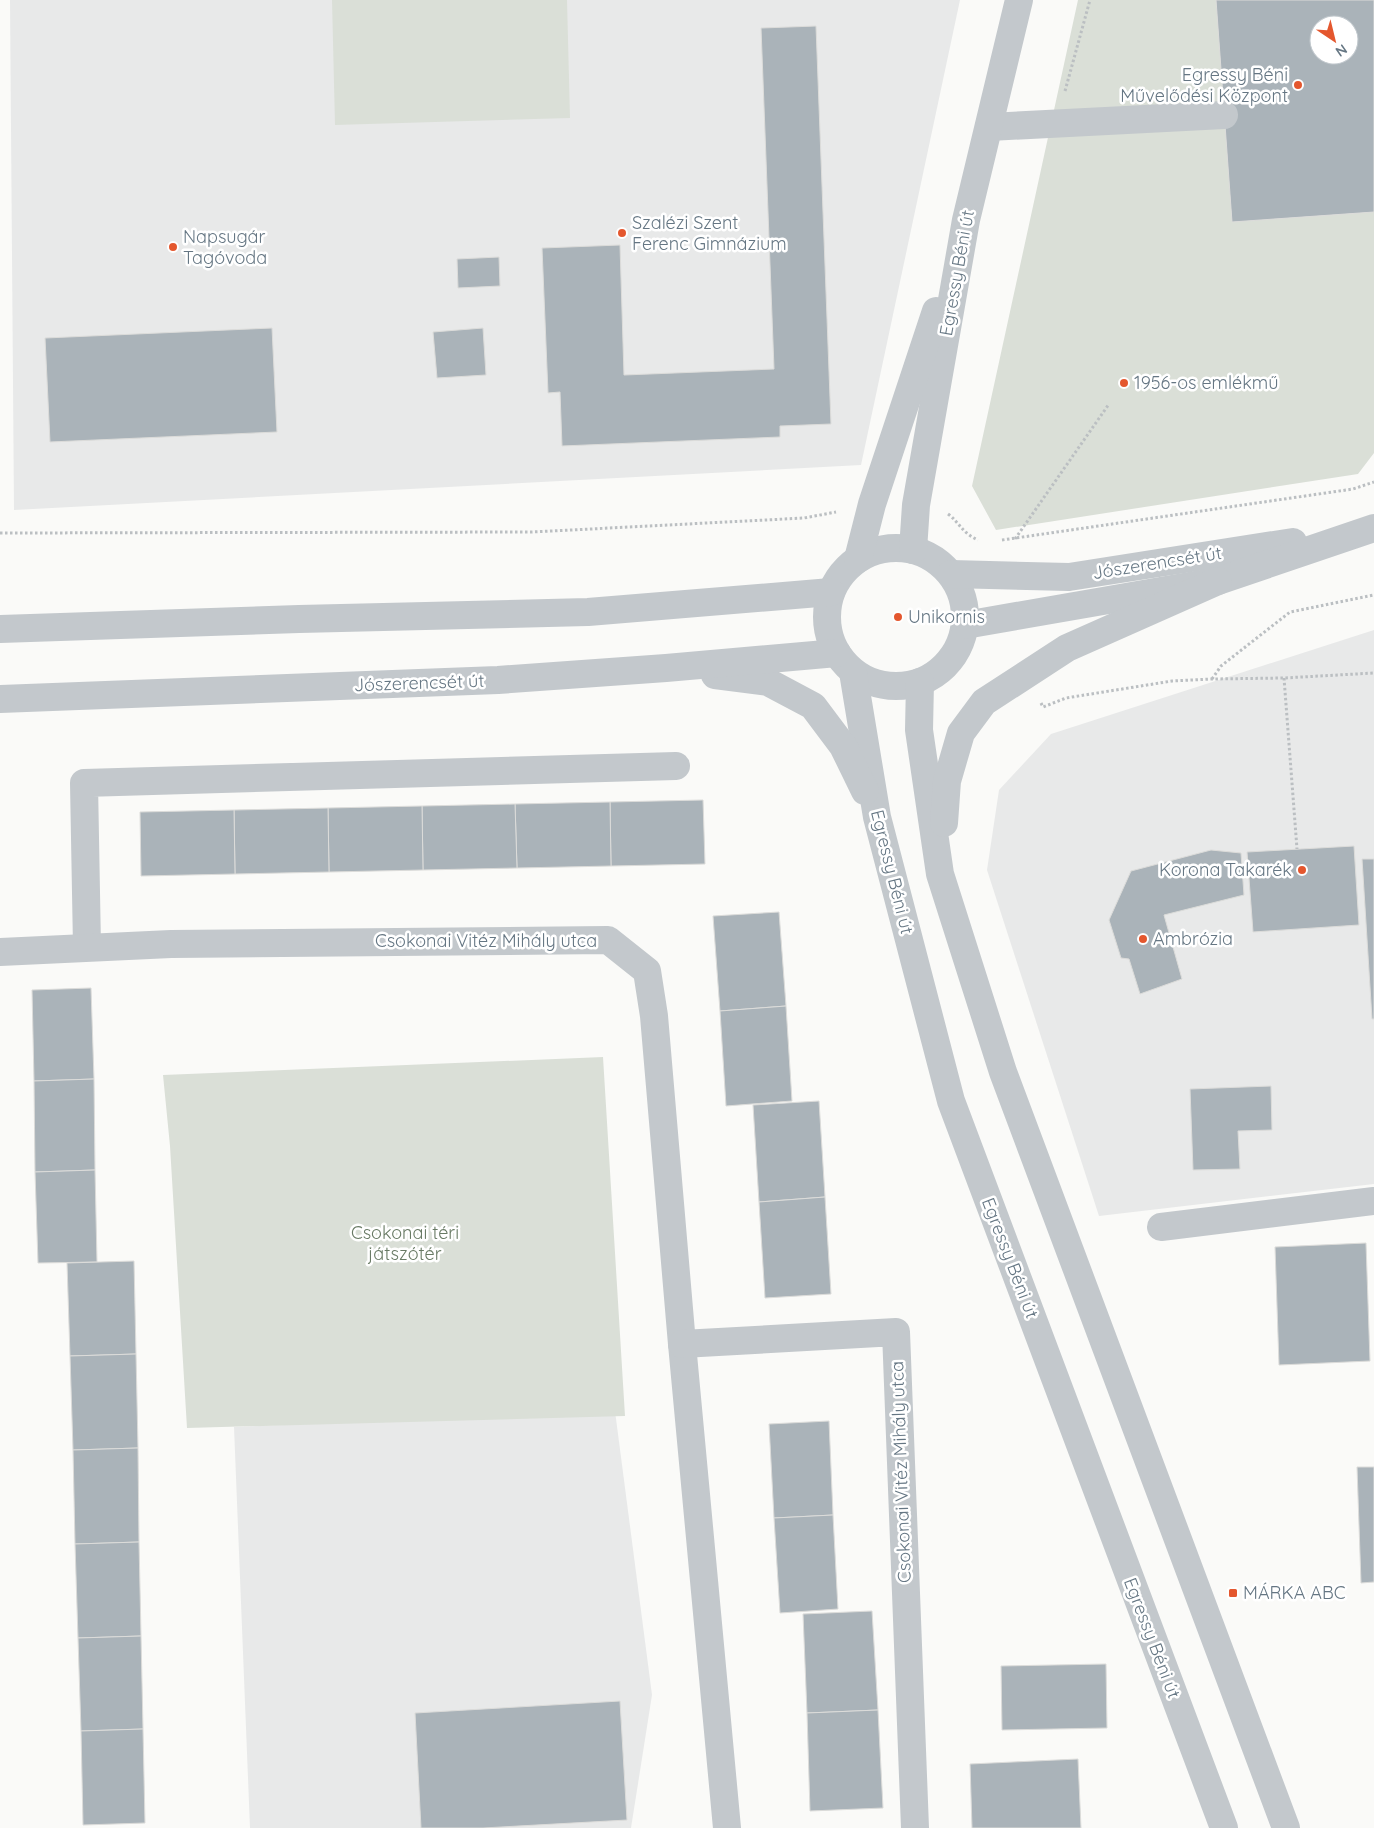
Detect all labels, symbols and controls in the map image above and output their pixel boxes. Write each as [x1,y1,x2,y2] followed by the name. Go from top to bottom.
[1309,15,1359,65] north arrow
[1332,40,1351,61] text: N
[1120,63,1288,107] place label: Egressy Béni Művelődési Központ
[1292,79,1304,91] marker: Egressy Béni Művelődési Központ
[934,208,979,338] street label: Egressy Béni út
[632,211,787,255] place label: Szalézi Szent Ferenc Gimnázium
[183,225,267,269] place label: Napsugár Tagóvoda
[616,227,628,239] marker: Szalézi Szent Ferenc Gimnázium
[167,241,179,253] marker: Napsugár Tagóvoda
[1134,371,1278,394] place label: 1956-os emlékmű
[1118,377,1130,389] marker: 1956-os emlékmű
[1091,541,1223,584] street label: Jószerencsét út
[908,605,985,628] place label: Unikornis
[892,611,904,623] marker: Unikornis
[353,669,485,696] street label: Jószerencsét út
[866,807,919,936] street label: Egressy Béni út
[1159,858,1292,881] place label: Korona Takarék
[1296,864,1308,876] marker: Korona Takarék
[1153,927,1233,950] place label: Ambrózia
[375,929,597,952] street label: Csokonai Vitéz Mihály utca
[1137,933,1149,945] marker: Ambrózia
[977,1194,1044,1321] street label: Egressy Béni út
[351,1221,459,1265] park label: Csokonai téri játszótér
[885,1361,916,1583] street label: Csokonai Vitéz Mihály utca
[1119,1574,1186,1701] street label: Egressy Béni út
[1243,1581,1346,1604] place label: MÁRKA ABC
[1227,1587,1239,1599] marker: MÁRKA ABC

